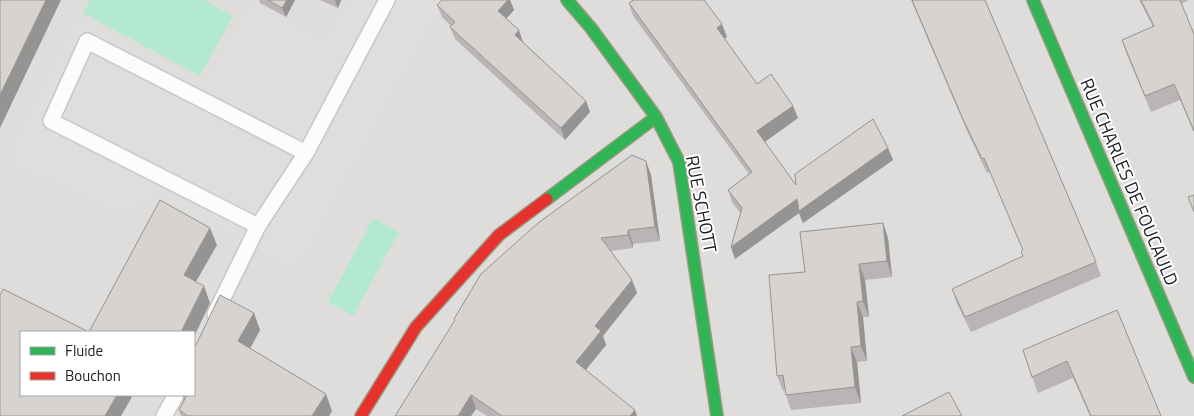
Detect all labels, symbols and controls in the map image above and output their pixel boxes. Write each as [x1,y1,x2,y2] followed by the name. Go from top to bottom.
[1073,74,1185,290] street label: RUE CHARLES DE FOUCAULD
[679,153,724,255] street label: RUE SCHOTT
[20,331,195,396] legend
[65,339,103,362] text: Fluide
[65,364,121,387] text: Bouchon

